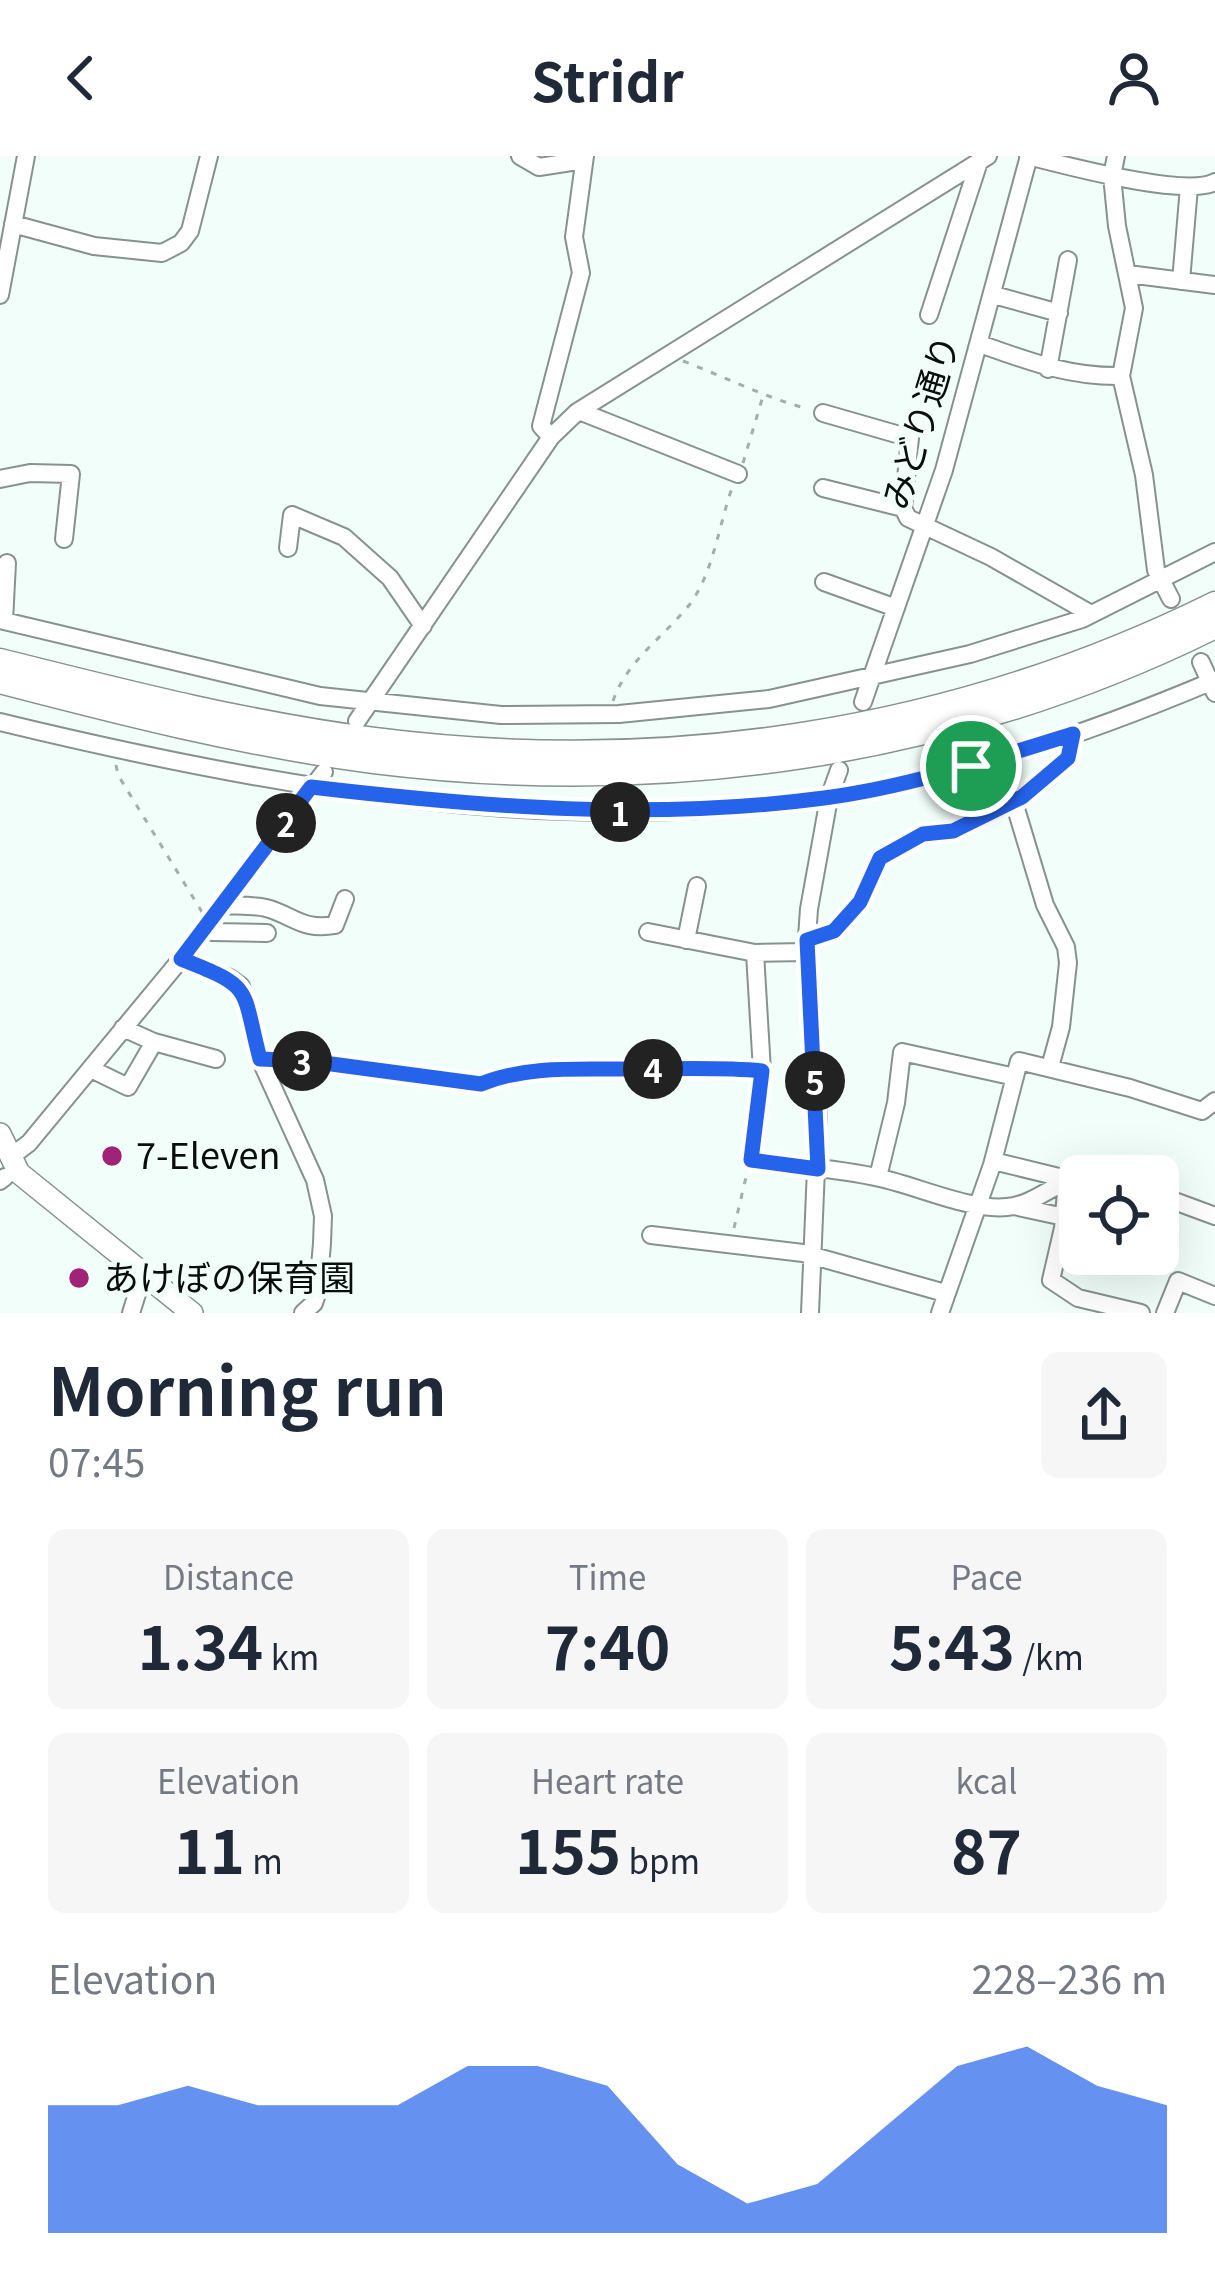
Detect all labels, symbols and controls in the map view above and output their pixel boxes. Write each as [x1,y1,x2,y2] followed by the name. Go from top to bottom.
[531,39,684,118] text: Stridr
[48,45,114,111] icon: back
[1101,45,1167,111] icon: person
[867,327,969,515] street label: みどり通り
[920,715,1022,817] pin
[938,733,1004,799] icon: arrive
[590,782,650,842] pin: 1
[610,788,630,836] text: 1
[256,793,316,853] pin: 2
[276,799,296,847] text: 2
[272,1031,332,1091] pin: 3
[292,1037,312,1085] text: 3
[623,1039,683,1099] pin: 4
[643,1045,663,1093] text: 4
[785,1051,845,1111] pin: 5
[805,1057,825,1105] text: 5
[136,1127,280,1179] place label: 7-Eleven
[99,1143,125,1169] marker: 7-Eleven
[1059,1155,1179,1275] map controls
[1059,1155,1179,1275] button: locate
[103,1249,355,1301] place label: あけぼの保育園
[66,1265,92,1291] marker: あけぼの保育園
[48,1339,447,1435] text: Morning run
[1041,1352,1167,1478] button: share
[48,1432,145,1488] text: 07:45
[163,1552,294,1600] text: Distance
[569,1552,646,1600] text: Time
[950,1552,1023,1600] text: Pace
[138,1600,263,1687] text: 1.34
[545,1600,670,1687] text: 7:40
[889,1600,1015,1687] text: 5:43
[263,1632,319,1680] text: km
[1015,1632,1084,1680] text: /km
[157,1756,300,1804] text: Elevation
[531,1756,684,1804] text: Heart rate
[956,1756,1017,1804] text: kcal
[174,1804,245,1891] text: 11
[515,1804,621,1891] text: 155
[951,1804,1022,1891] text: 87
[245,1836,283,1884] text: m
[621,1836,700,1884] text: bpm
[48,1949,217,2005] text: Elevation
[971,1949,1167,2005] text: 228–236 m

